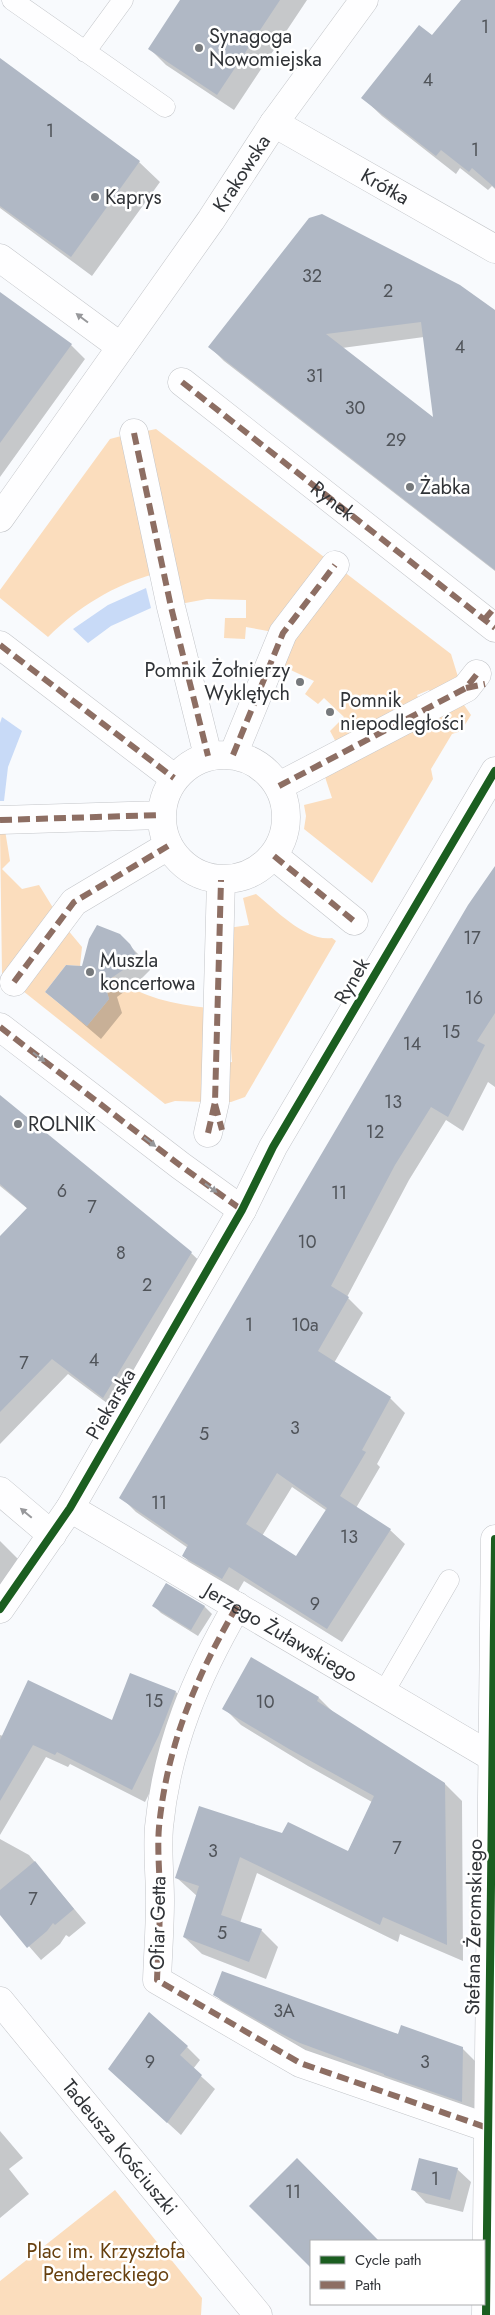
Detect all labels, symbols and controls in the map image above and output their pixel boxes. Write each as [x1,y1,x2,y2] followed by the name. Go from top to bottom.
[481,14,489,40] house number: 1
[209,22,322,74] place label: Synagoga Nowomiejska
[193,42,205,54] marker: Synagoga Nowomiejska
[423,67,433,93] house number: 4
[46,118,54,144] house number: 1
[206,129,277,218] street label: Krakowska
[471,137,479,163] house number: 1
[355,161,415,212] street label: Krótka
[105,183,162,212] place label: Kaprys
[89,191,101,203] marker: Kaprys
[302,263,322,289] house number: 32
[383,278,393,304] house number: 2
[76,312,89,323] one-way arrow
[455,334,465,360] house number: 4
[306,363,324,389] house number: 31
[345,395,366,421] house number: 30
[386,427,406,453] house number: 29
[420,473,470,502] place label: Żabka
[304,474,362,527] street label: Rynek
[404,481,416,493] marker: Żabka
[144,656,290,708] place label: Pomnik Żołnierzy Wyklętych
[294,676,306,688] marker: Pomnik Żołnierzy Wyklętych
[340,686,464,738] place label: Pomnik niepodległości
[324,706,336,718] marker: Pomnik niepodległości
[463,925,481,951] house number: 17
[100,946,195,998] place label: Muszla koncertowa
[327,952,377,1010] street label: Rynek
[84,966,96,978] marker: Muszla koncertowa
[465,985,483,1011] house number: 16
[442,1019,460,1045] house number: 15
[403,1031,421,1057] house number: 14
[32,1051,45,1062] one-way arrow
[384,1089,402,1115] house number: 13
[28,1110,96,1139] place label: ROLNIK
[12,1118,24,1130] marker: ROLNIK
[366,1119,384,1145] house number: 12
[143,1137,156,1148] one-way arrow
[57,1178,67,1204] house number: 6
[331,1180,347,1206] house number: 11
[205,1183,218,1193] one-way arrow
[87,1194,97,1220] house number: 7
[298,1229,317,1255] house number: 10
[116,1240,126,1266] house number: 8
[142,1272,152,1298] house number: 2
[245,1312,253,1338] house number: 1
[291,1312,319,1338] house number: 10a
[89,1347,99,1373] house number: 4
[19,1350,29,1376] house number: 7
[79,1363,143,1445] street label: Piekarska
[290,1415,300,1441] house number: 3
[199,1421,209,1447] house number: 5
[151,1490,167,1516] house number: 11
[20,1508,32,1519] one-way arrow
[340,1524,358,1550] house number: 13
[196,1574,363,1689] street label: Jerzego Żuławskiego
[310,1591,320,1617] house number: 9
[145,1688,163,1714] house number: 15
[256,1689,275,1715] house number: 10
[392,1835,402,1861] house number: 7
[208,1838,218,1864] house number: 3
[458,1838,490,2015] street label: Stefana Żeromskiego
[143,1876,173,1970] street label: Ofiar Getta
[28,1886,38,1912] house number: 7
[217,1920,227,1946] house number: 5
[273,1998,295,2024] house number: 3A
[145,2049,155,2075] house number: 9
[420,2049,430,2075] house number: 3
[55,2073,185,2221] street label: Tadeusza Kościuszki
[431,2166,439,2192] house number: 1
[285,2179,301,2205] house number: 11
[27,2237,185,2289] park label: Plac im. Krzysztofa Pendereckiego
[310,2240,485,2305] legend
[355,2249,422,2271] text: Cycle path
[355,2274,381,2296] text: Path

